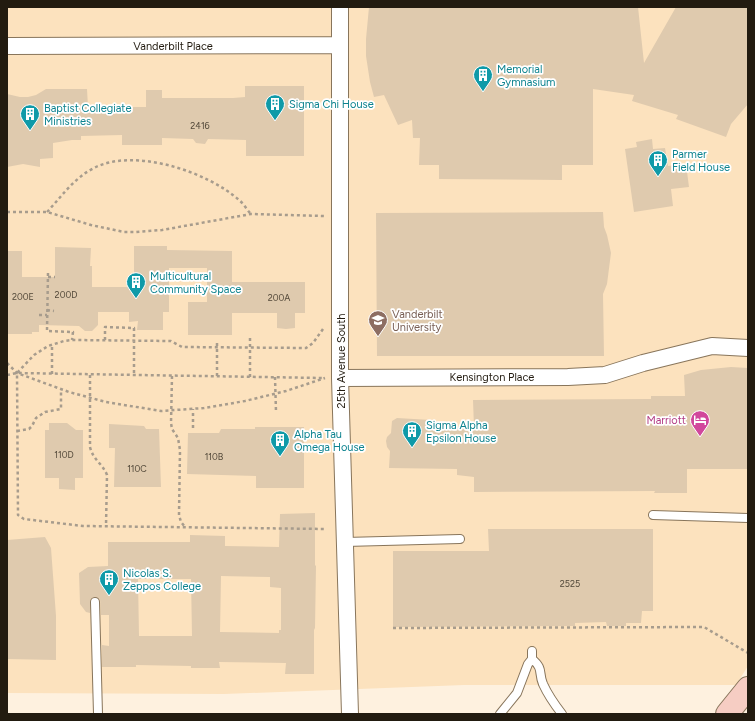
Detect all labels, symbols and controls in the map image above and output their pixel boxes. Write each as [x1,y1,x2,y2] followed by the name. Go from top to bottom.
[133,40,213,53] street label: Vanderbilt Place
[497,63,555,89] place label: Memorial Gymnasium
[472,64,494,92] building icon: Memorial Gymnasium
[264,93,286,121] building icon: Sigma Chi House
[289,98,374,111] place label: Sigma Chi House
[44,102,131,128] place label: Baptist Collegiate Ministries
[19,103,41,131] building icon: Baptist Collegiate Ministries
[190,120,210,131] house number: 2416
[672,148,730,174] place label: Parmer Field House
[647,149,669,177] building icon: Parmer Field House
[150,270,241,296] place label: Multicultural Community Space
[125,271,147,299] building icon: Multicultural Community Space
[55,289,77,300] house number: 200D
[12,291,34,302] house number: 200E
[268,292,290,303] house number: 200A
[392,308,443,334] place label: Vanderbilt University
[367,309,389,337] school or university icon: Vanderbilt University
[335,314,348,408] street label: 25th Avenue South
[450,371,534,384] street label: Kensington Place
[689,409,711,437] hotel icon: Marriott
[646,414,686,427] place label: Marriott
[426,419,496,445] place label: Sigma Alpha Epsilon House
[401,420,423,448] building icon: Sigma Alpha Epsilon House
[294,428,365,454] place label: Alpha Tau Omega House
[269,429,291,457] building icon: Alpha Tau Omega House
[54,449,74,460] house number: 110D
[205,451,224,462] house number: 110B
[127,463,147,474] house number: 110C
[123,567,201,593] place label: Nicolas S. Zeppos College
[98,568,120,596] building icon: Nicolas S. Zeppos College
[560,578,580,589] house number: 2525

